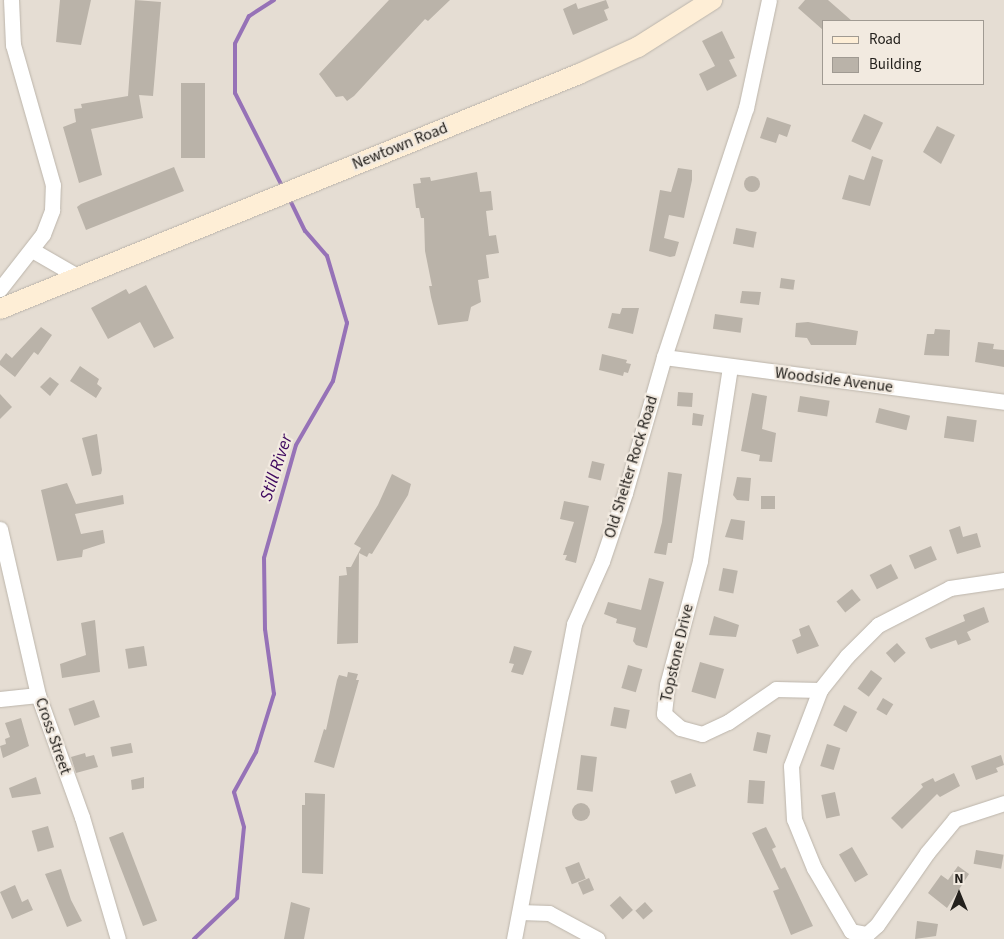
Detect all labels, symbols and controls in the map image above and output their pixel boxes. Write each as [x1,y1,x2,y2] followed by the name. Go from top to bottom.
[822,20,984,85] legend
[869,29,901,50] text: Road
[869,54,921,75] text: Building
[349,118,451,174] street label: Newtown Road
[774,363,894,397] street label: Woodside Avenue
[600,393,662,541] street label: Old Shelter Rock Road
[256,432,298,504] water label: Still River
[656,602,698,704] street label: Topstone Drive
[31,695,75,777] street label: Cross Street
[934,869,984,919] north arrow
[954,869,964,889] text: N

